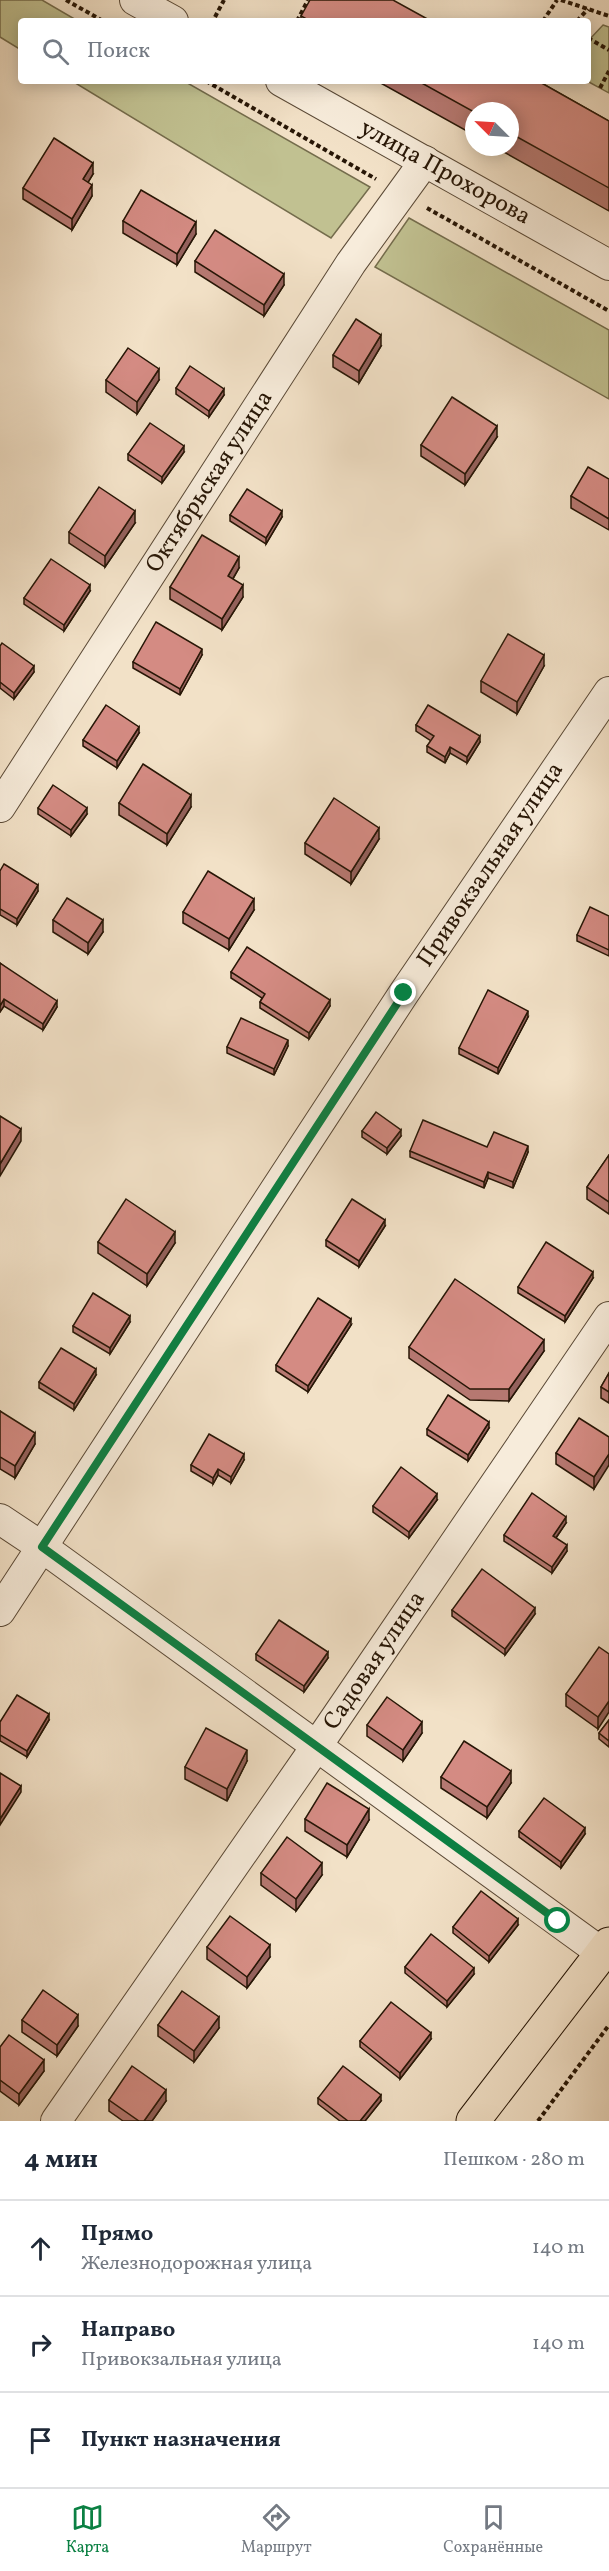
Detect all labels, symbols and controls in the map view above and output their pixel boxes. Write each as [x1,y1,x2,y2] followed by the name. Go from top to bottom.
[18,18,591,84] search box
[39,35,72,68] icon: search
[87,36,150,67] text: Поиск
[465,102,519,156] north arrow
[353,112,537,234] street label: улица Прохорова
[138,384,282,580] street label: Октябрьская улица
[410,756,572,974] street label: Привокзальная улица
[390,979,416,1005] route end
[316,1585,434,1737] street label: Садовая улица
[544,1907,570,1933] route start
[24,2142,98,2178] text: 4 мин
[443,2146,585,2174] text: Пешком · 280 m
[81,2219,153,2250] text: Прямо
[24,2232,57,2265] icon: ahead
[532,2234,585,2262] text: 140 m
[81,2250,312,2278] text: Железнодорожная улица
[81,2315,175,2346] text: Направо
[24,2328,57,2361] icon: right
[532,2330,585,2358] text: 140 m
[81,2346,282,2374] text: Привокзальная улица
[24,2424,57,2457] icon: arrive
[81,2425,281,2456] text: Пункт назначения
[66,2501,109,2559] tab: Карта
[241,2501,312,2559] tab: Маршрут
[443,2501,543,2559] tab: Сохранённые

